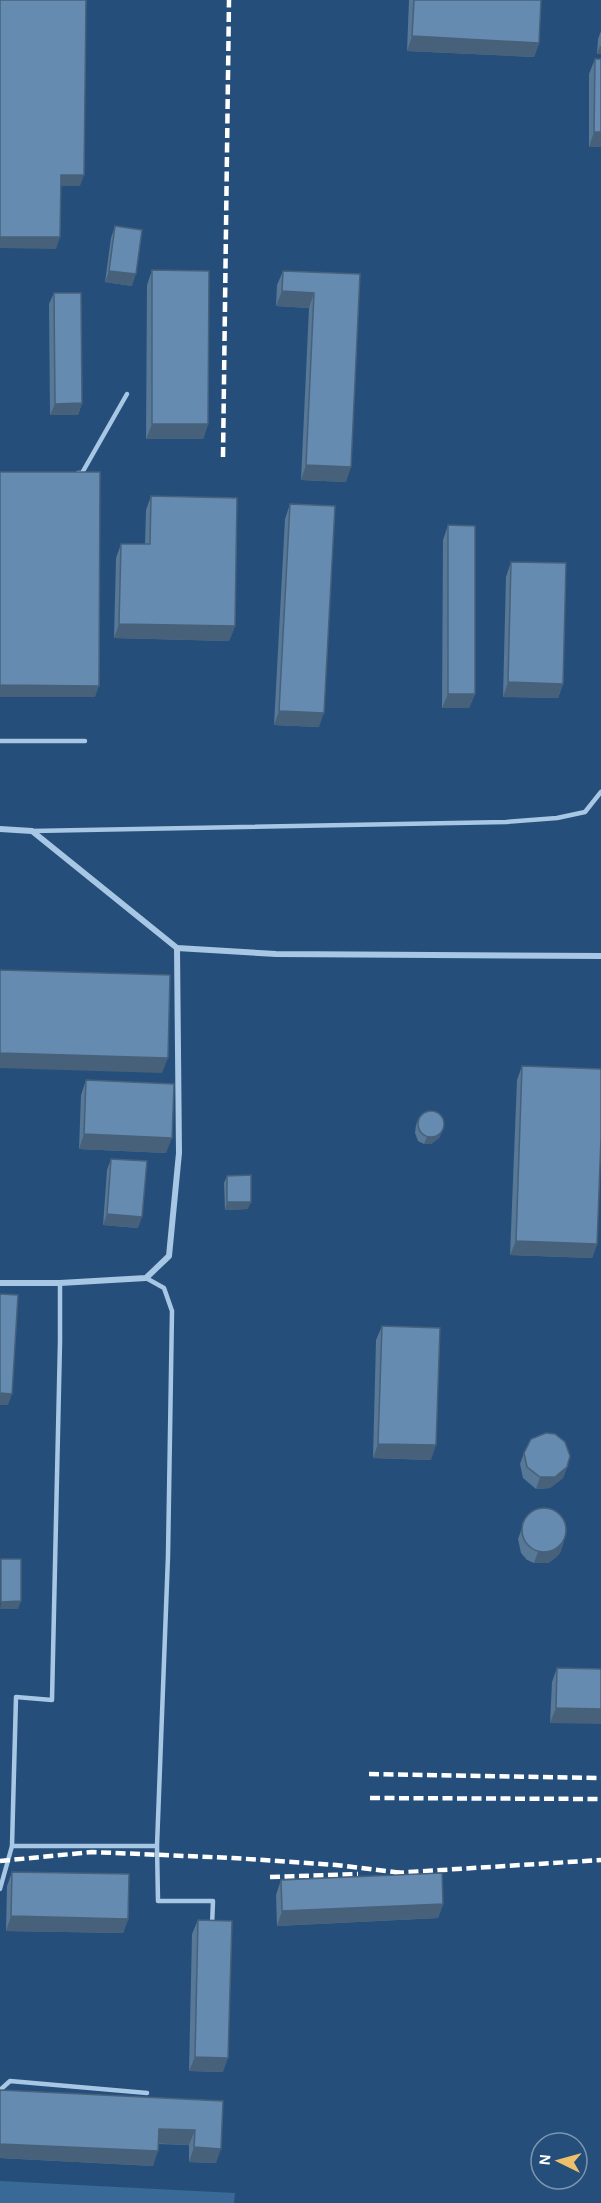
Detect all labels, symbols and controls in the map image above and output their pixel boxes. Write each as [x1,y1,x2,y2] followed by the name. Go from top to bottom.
[529,2131,589,2191] north arrow
[537,2154,554,2166] text: N

